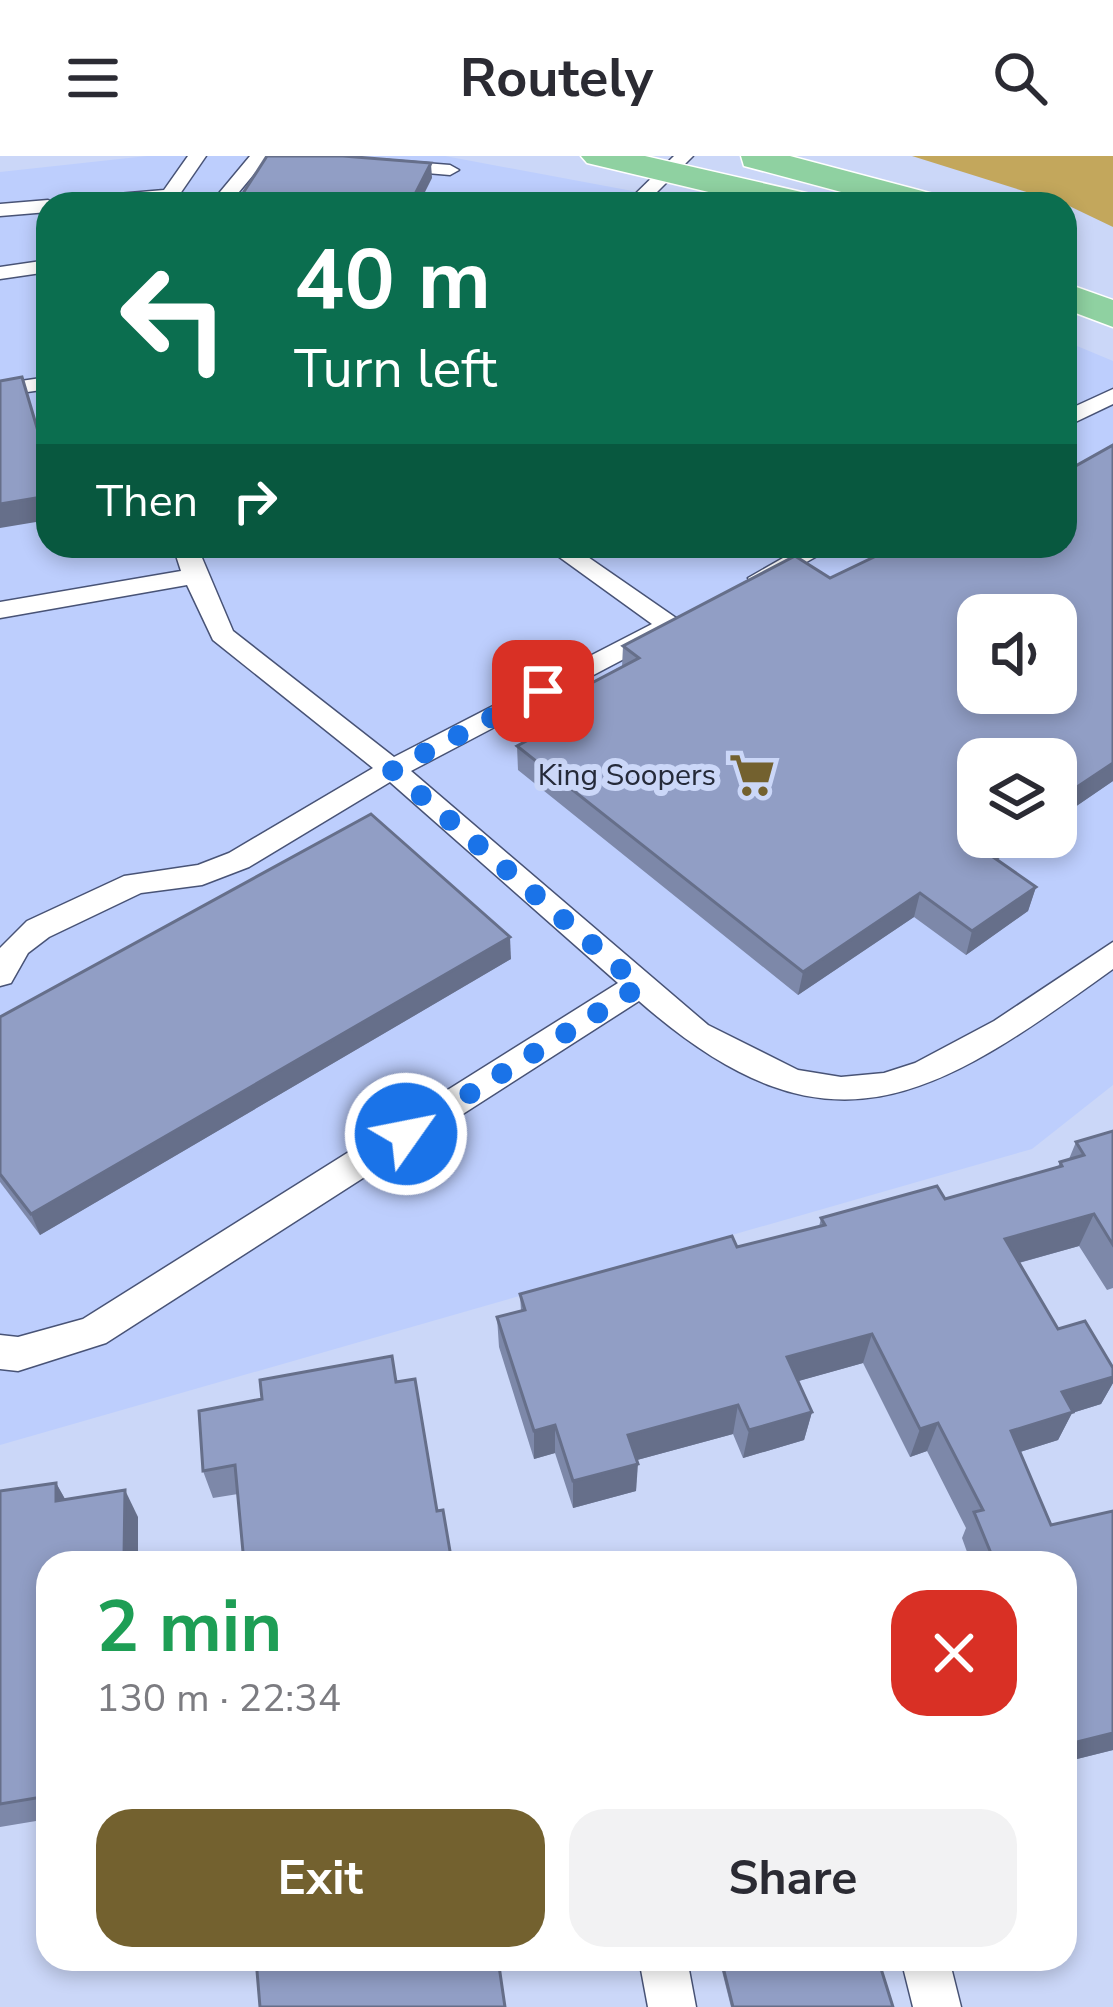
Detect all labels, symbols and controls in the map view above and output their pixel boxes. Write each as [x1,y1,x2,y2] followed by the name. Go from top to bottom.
[460,41,653,115] text: Routely
[60,45,126,111] icon: menu
[987,45,1053,111] icon: search
[294,223,491,338] text: 40 m
[96,240,252,396] icon: left
[294,332,497,406] text: Turn left
[222,468,288,534] icon: right
[96,471,198,532] text: Then
[957,594,1077,858] map controls
[957,594,1077,714] button: sound
[492,640,594,742] pin
[510,658,576,724] icon: arrive
[957,738,1077,858] button: layers
[727,750,777,800] supermarket icon: King Soopers
[538,755,716,796] place label: King Soopers
[343,1071,469,1197] position arrow
[96,1578,282,1676] text: 2 min
[891,1590,1017,1716] button: close
[96,1672,341,1725] text: 130 m · 22:34
[96,1809,545,1947] button: Exit
[569,1809,1017,1947] button: Share

